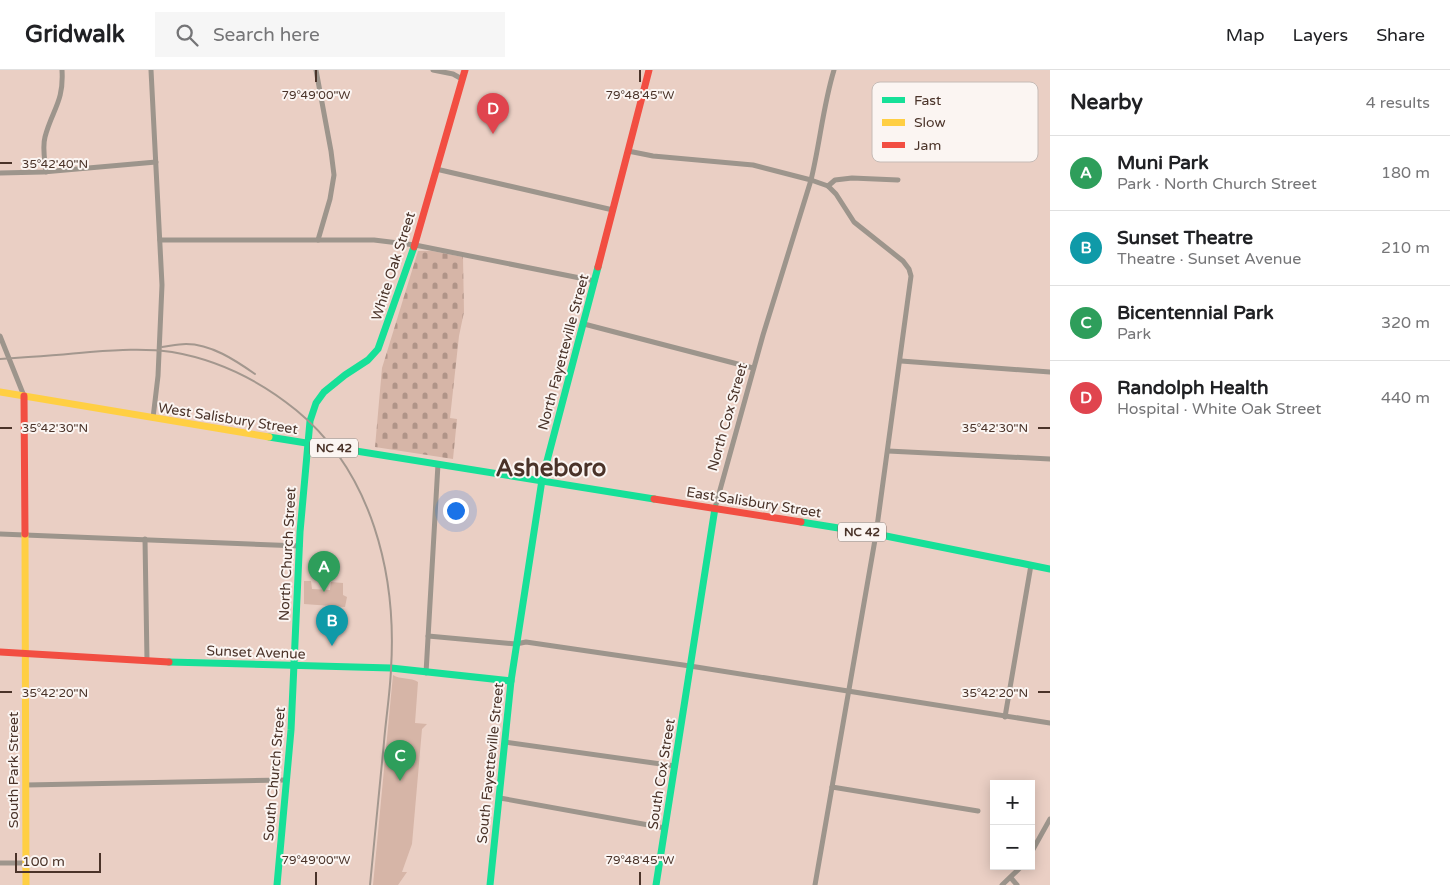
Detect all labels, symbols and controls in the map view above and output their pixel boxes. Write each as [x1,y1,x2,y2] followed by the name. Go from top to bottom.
[155,12,505,57] search box
[25,20,125,49] text: Gridwalk
[173,21,201,49] icon: search
[213,24,320,46] text: Search here
[1226,24,1265,46] text: Map
[1293,24,1348,46] text: Layers
[1376,24,1425,46] text: Share
[872,82,1038,162] legend
[281,88,351,102] text: 79°49'00"W
[605,88,675,102] text: 79°48'45"W
[1070,90,1143,115] text: Nearby
[914,92,942,109] text: Fast
[477,93,509,134] pin: D
[1366,93,1430,113] text: 4 results
[914,114,946,131] text: Slow
[914,137,941,154] text: Jam
[1117,152,1209,174] text: Muni Park
[22,157,88,171] text: 35°42'40"N
[1080,163,1092,183] text: A
[1381,163,1430,183] text: 180 m
[1117,174,1317,194] text: Park · North Church Street
[368,209,419,323] street label: White Oak Street
[1117,227,1253,249] text: Sunset Theatre
[1080,238,1092,258] text: B
[1381,238,1430,258] text: 210 m
[1117,249,1301,269] text: Theatre · Sunset Avenue
[534,272,593,432] street label: North Fayetteville Street
[1117,302,1274,324] text: Bicentennial Park
[1080,313,1092,333] text: C
[1381,313,1430,333] text: 320 m
[1117,324,1151,344] text: Park
[704,361,751,473] street label: North Cox Street
[1117,377,1269,399] text: Randolph Health
[1080,388,1092,408] text: D
[1381,388,1430,408] text: 440 m
[157,399,300,438] street label: West Salisbury Street
[1117,399,1321,419] text: Hospital · White Oak Street
[22,421,88,435] text: 35°42'30"N
[962,421,1028,435] text: 35°42'30"N
[310,438,358,458] road number: NC 42
[496,454,606,483] district label: Asheboro
[685,483,823,522] street label: East Salisbury Street
[276,486,300,621] street label: North Church Street
[443,498,469,524] your location
[838,522,886,542] road number: NC 42
[308,551,340,592] pin: A
[316,605,348,646] pin: B
[206,642,306,663] street label: Sunset Avenue
[474,681,507,844] street label: South Fayetteville Street
[22,686,88,700] text: 35°42'20"N
[962,686,1028,700] text: 35°42'20"N
[260,706,289,842] street label: South Church Street
[5,711,22,828] street label: South Park Street
[644,717,679,831] street label: South Cox Street
[384,740,416,781] pin: C
[990,780,1035,870] map controls
[990,780,1035,825] button: +
[990,825,1035,870] button: −
[15,850,101,873] scale bar
[22,853,65,870] text: 100 m
[281,853,351,867] text: 79°49'00"W
[605,853,675,867] text: 79°48'45"W

